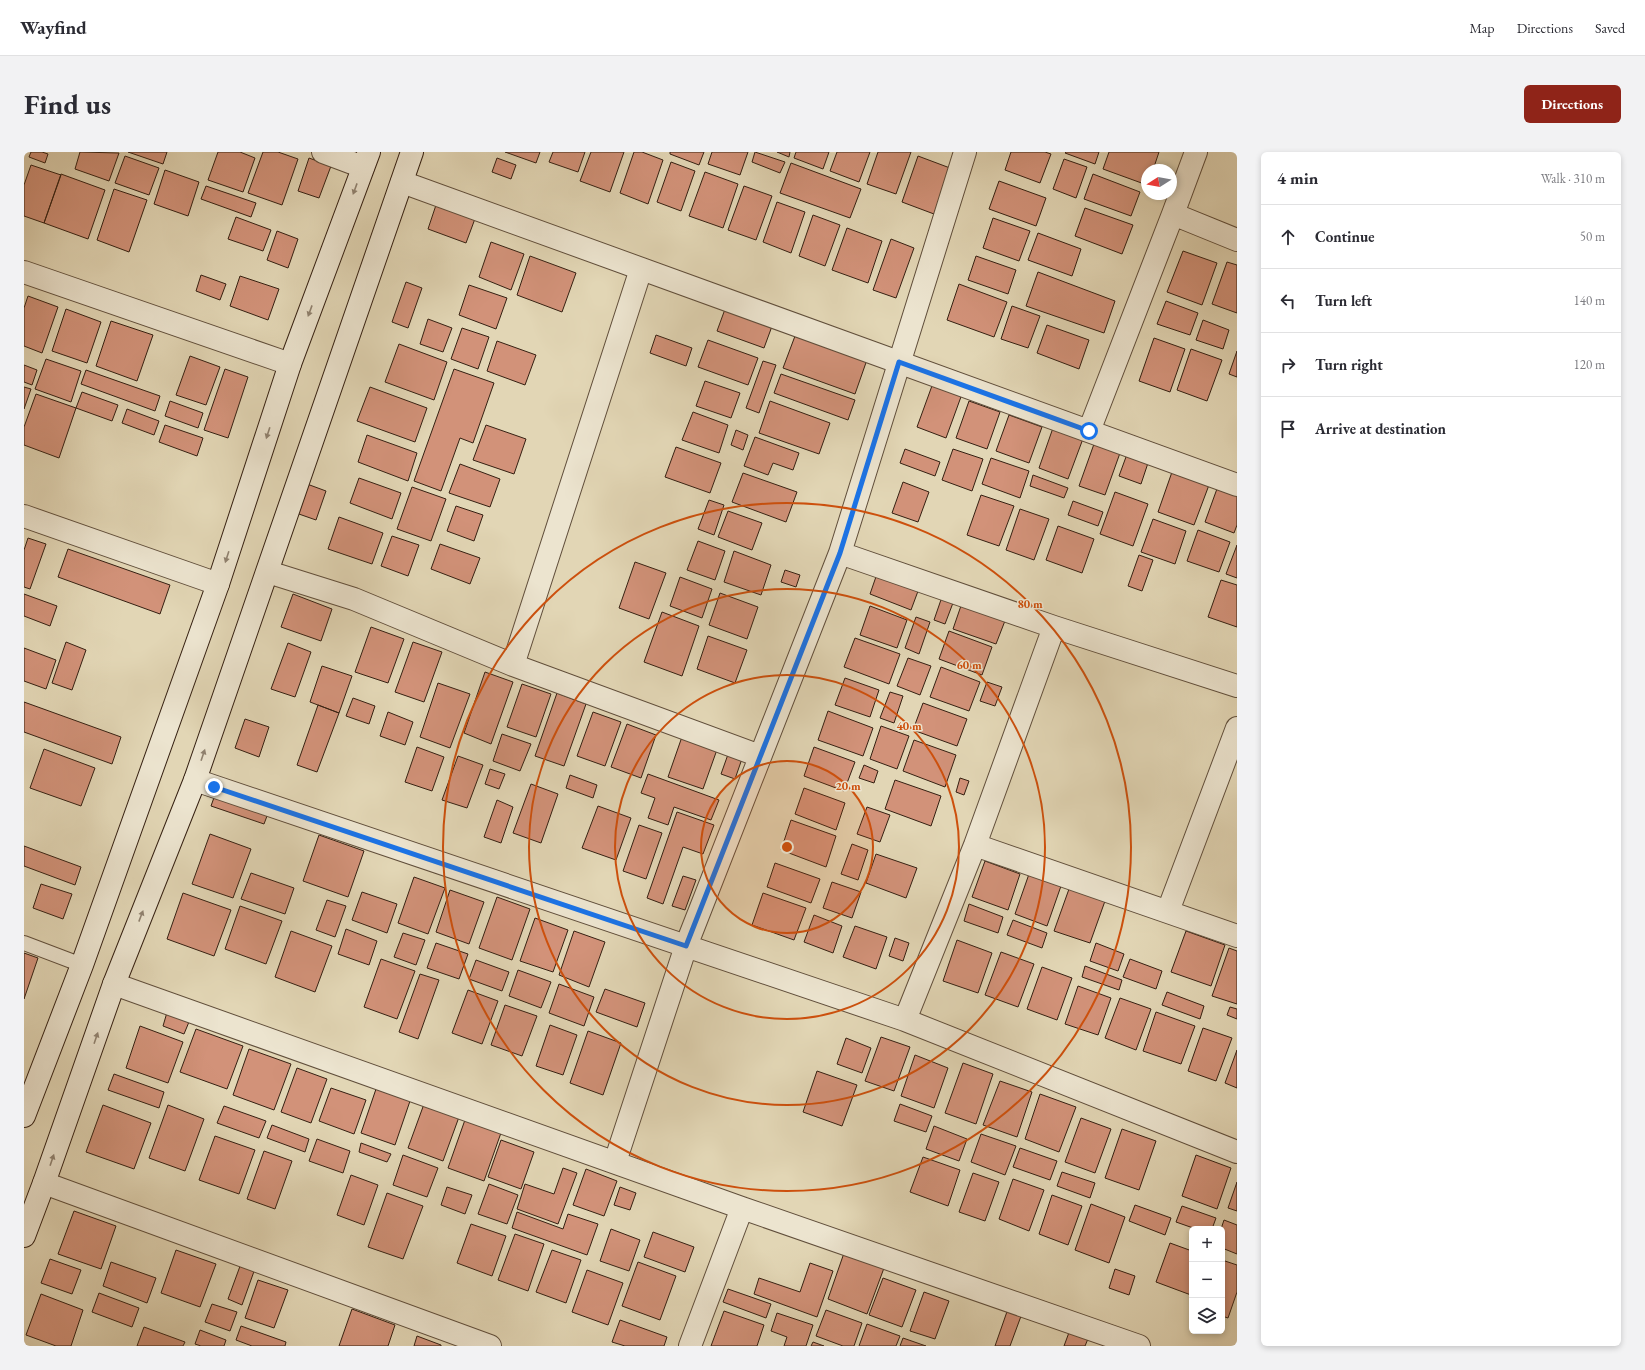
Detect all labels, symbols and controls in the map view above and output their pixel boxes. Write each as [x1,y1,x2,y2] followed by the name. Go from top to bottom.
[20,15,87,40] text: Wayfind
[1469,19,1495,37] text: Map
[1517,19,1573,37] text: Directions
[1595,19,1625,37] text: Saved
[1524,85,1621,123] button: Directions
[24,86,111,122] text: Find us
[1141,164,1177,200] north arrow
[1277,167,1318,189] text: 4 min
[1541,170,1605,187] text: Walk · 310 m
[352,183,358,195] one-way arrow
[1277,226,1299,248] icon: ahead
[1315,227,1375,246] text: Continue
[1580,228,1605,245] text: 50 m
[1277,290,1299,312] icon: left
[1315,291,1372,310] text: Turn left
[1574,292,1605,309] text: 140 m
[307,305,313,317] one-way arrow
[1277,354,1299,376] icon: right
[1315,355,1383,374] text: Turn right
[1574,356,1605,373] text: 120 m
[1277,418,1299,440] icon: arrive
[1315,419,1446,438] text: Arrive at destination
[1080,422,1098,440] route start
[265,428,271,440] one-way arrow
[224,551,230,563] one-way arrow
[1017,596,1043,612] text: 80 m
[956,657,982,673] text: 60 m
[896,718,922,734] text: 40 m
[201,749,207,761] one-way arrow
[205,778,223,796] route end
[835,778,861,794] text: 20 m
[780,840,794,854] centre of rings
[139,909,145,921] one-way arrow
[93,1031,99,1043] one-way arrow
[50,1154,56,1166] one-way arrow
[1189,1226,1225,1334] map controls
[1189,1226,1225,1262] button: +
[1189,1262,1225,1298] button: −
[1189,1298,1225,1334] button: layers

